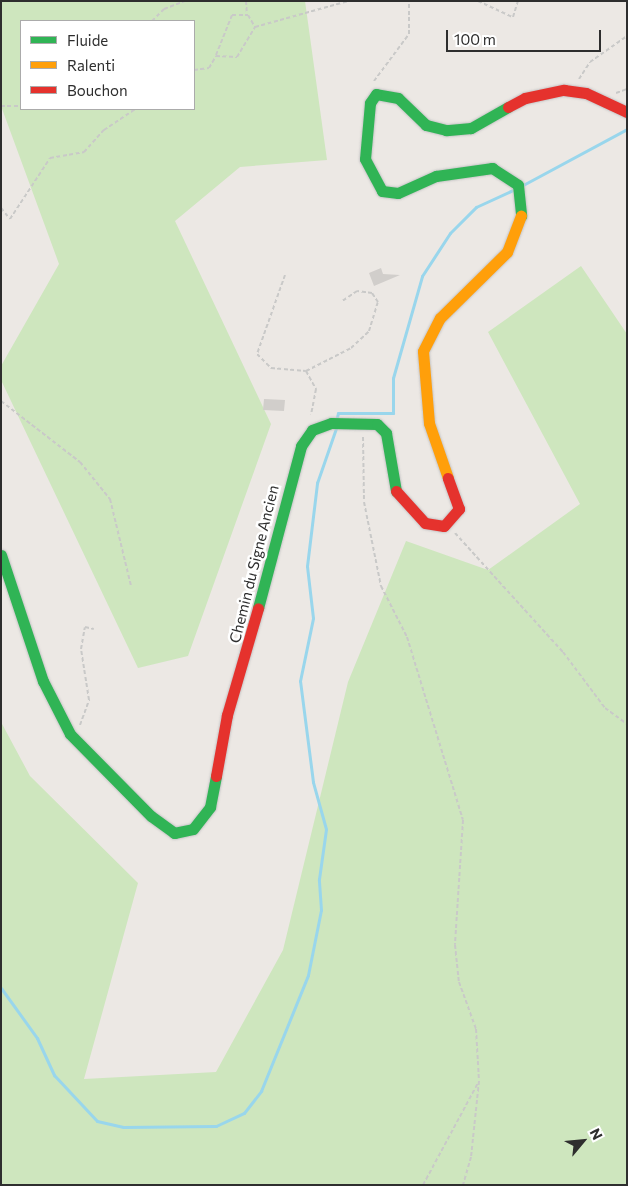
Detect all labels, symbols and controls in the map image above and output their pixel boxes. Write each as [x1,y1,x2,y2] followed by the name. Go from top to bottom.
[20,20,195,110] legend
[448,20,603,52] scale bar
[454,30,496,48] text: 100 m
[67,31,108,49] text: Fluide
[67,56,115,74] text: Ralenti
[67,81,128,99] text: Bouchon
[226,483,282,645] street label: Chemin du Signe Ancien
[558,1116,608,1166] north arrow
[587,1125,607,1142] text: N

